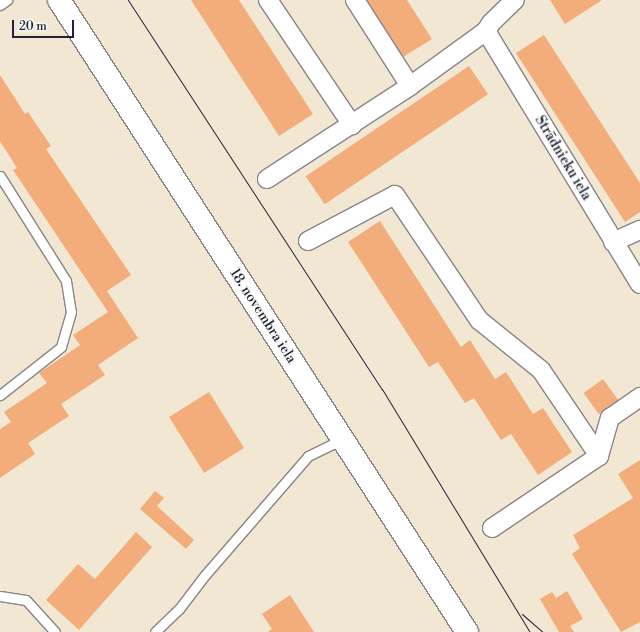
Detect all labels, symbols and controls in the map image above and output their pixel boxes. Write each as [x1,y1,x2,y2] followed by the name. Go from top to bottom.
[14,12,76,38] scale bar
[19,19,47,34] text: 20 m
[531,113,595,203] street label: Strādnieku iela
[226,266,300,366] street label: 18. novembra iela

